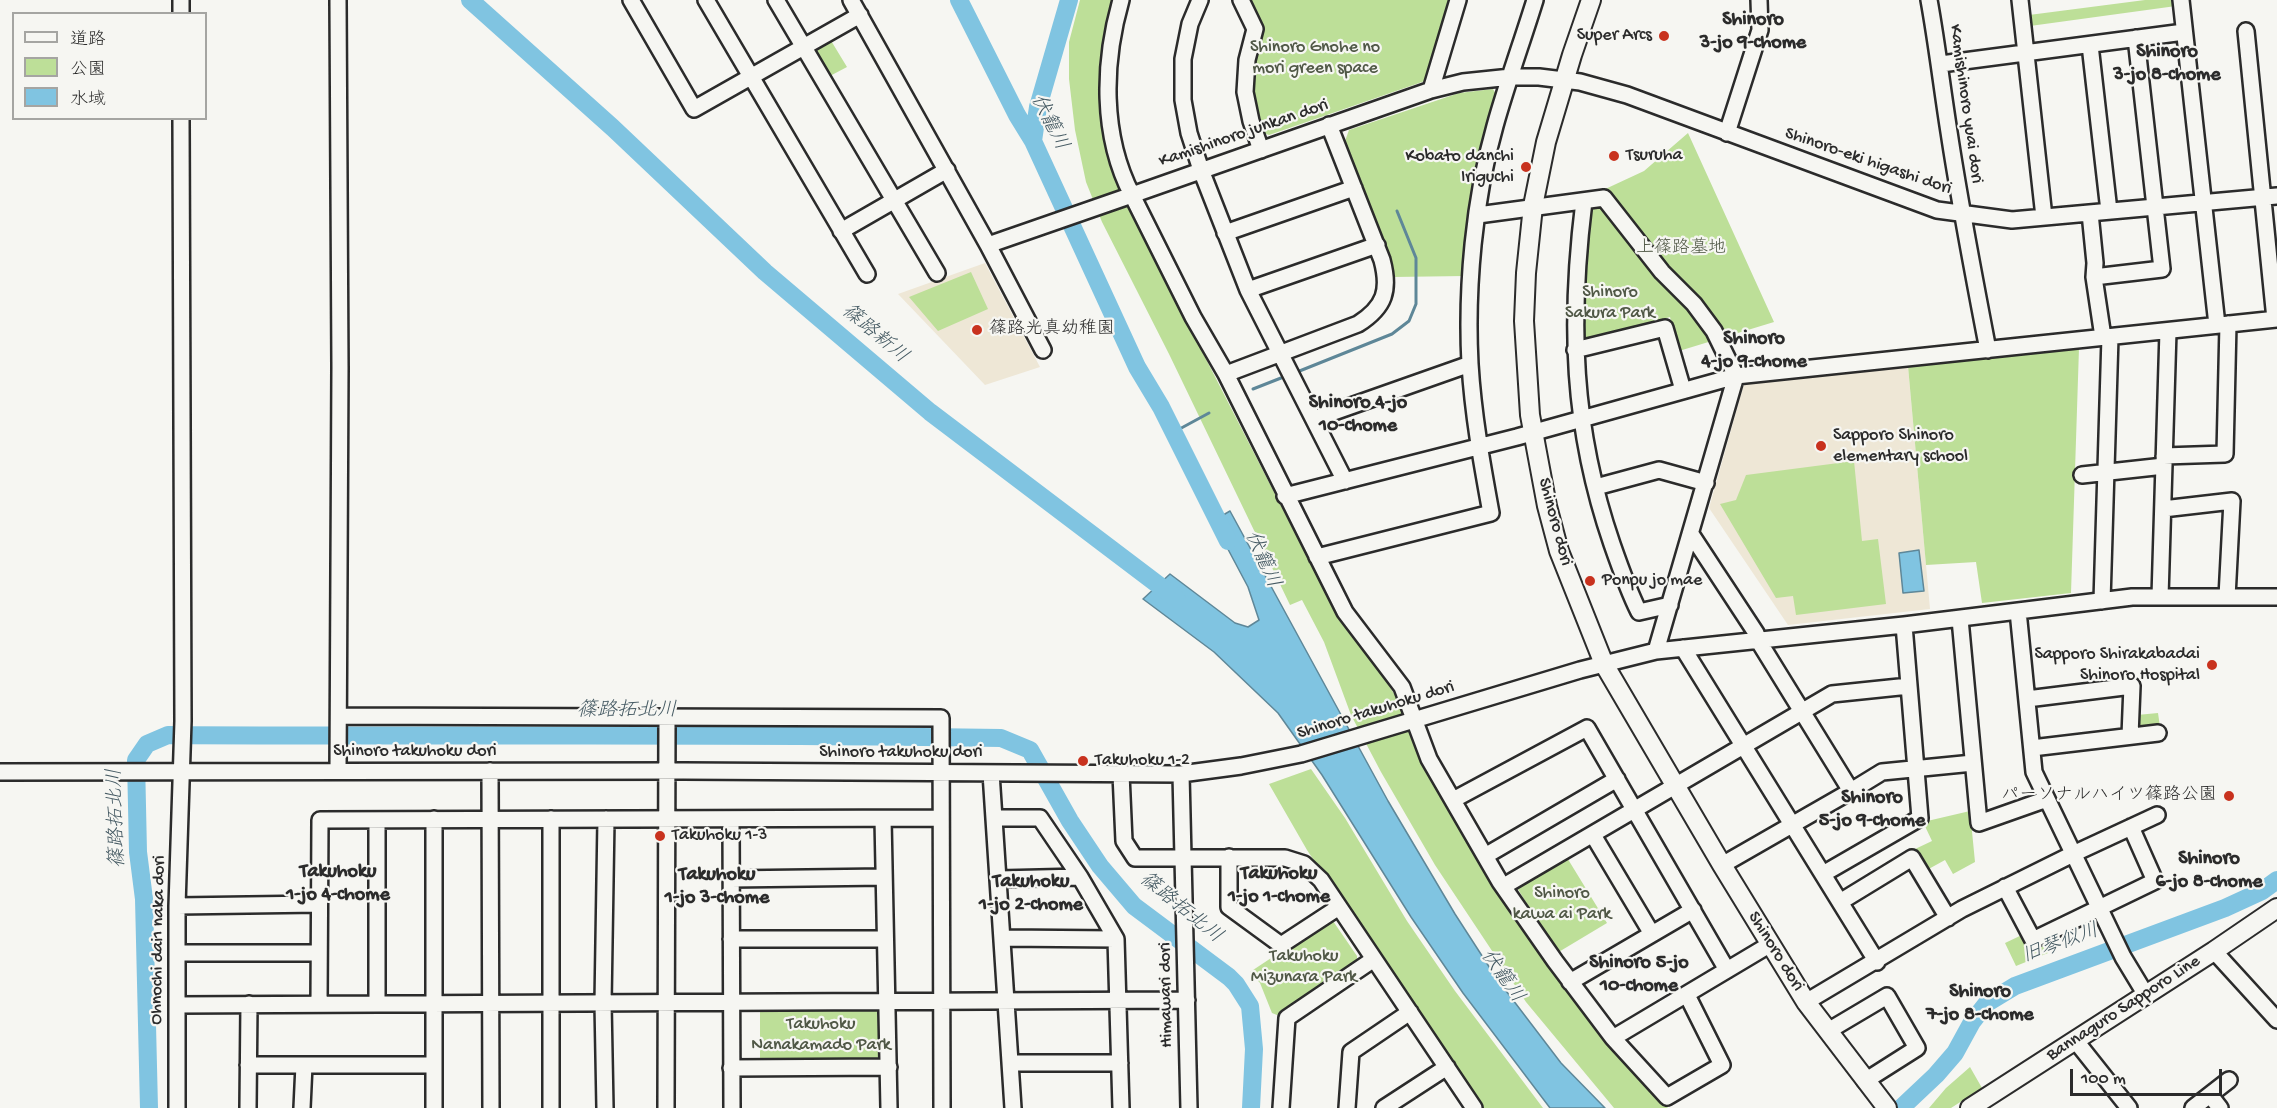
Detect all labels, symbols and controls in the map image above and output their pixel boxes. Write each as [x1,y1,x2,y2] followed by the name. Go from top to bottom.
[1700,9,1806,56] district label: Shinoro 3-jo 9-chome
[12,12,207,120] legend
[1943,23,1987,185] street label: Kamishinoro yuai dori
[1577,25,1652,47] place label: Super Arcs
[1657,29,1671,43] marker: Super Arcs
[70,30,106,51] text: 道路
[1250,37,1380,80] park label: Shinoro Gnohe no mori green space
[2113,41,2221,88] district label: Shinoro 3-jo 8-chome
[70,60,106,81] text: 公園
[70,90,106,111] text: 水域
[1024,91,1072,155] water label: 伏籠川
[1156,95,1332,173] street label: Kamishinoro junkan dori
[1782,123,1954,201] street label: Shinoro-eki higashi dori
[1626,145,1682,167] place label: Tsuruha
[1406,146,1514,188] place label: Kobato danchi Iriguchi
[1607,149,1621,163] marker: Tsuruha
[1519,160,1533,174] marker: Kobato danchi Iriguchi
[1636,238,1726,260] park label: 上篠路墓地
[1565,282,1655,324] park label: Shinoro Sakura Park
[836,300,912,370] water label: 篠路新川
[989,319,1115,341] place label: 篠路光真幼稚園
[970,323,984,337] marker: 篠路光真幼稚園
[1701,328,1807,375] district label: Shinoro 4-jo 9-chome
[1309,392,1407,439] district label: Shinoro 4-jo 10-chome
[1833,425,1968,468] place label: Sapporo Shinoro elementary school
[1814,439,1828,453] marker: Sapporo Shinoro elementary school
[1532,476,1576,568] street label: Shinoro dori
[1238,528,1284,592] water label: 伏籠川
[1602,570,1702,592] place label: Ponpu jo mae
[1583,574,1597,588] marker: Ponpu jo mae
[2034,644,2200,686] place label: Sapporo Shirakabadai Shinoro Hospital
[2205,658,2219,672] marker: Sapporo Shirakabadai Shinoro Hospital
[1295,677,1457,745] street label: Shinoro takuhoku dori
[577,700,677,724] water label: 篠路拓北川
[333,741,497,763] street label: Shinoro takuhoku dori
[819,742,983,764] street label: Shinoro takuhoku dori
[1095,750,1190,772] place label: Takuhoku 1-2
[1076,754,1090,768] marker: Takuhoku 1-2
[104,768,132,868] water label: 篠路拓北川
[2001,785,2217,807] place label: パーソナルハイツ篠路公園
[1819,787,1925,834] district label: Shinoro 5-jo 9-chome
[2222,789,2236,803] marker: パーソナルハイツ篠路公園
[672,825,767,847] place label: Takuhoku 1-3
[653,829,667,843] marker: Takuhoku 1-3
[2155,848,2263,895] district label: Shinoro 6-jo 8-chome
[147,855,171,1025] street label: Ohnochi dai1 naka dori
[286,861,390,908] district label: Takuhoku 1-jo 4-chome
[1228,863,1330,910] district label: Takuhoku 1-jo 1-chome
[665,864,769,911] district label: Takuhoku 1-jo 3-chome
[1134,868,1226,950] water label: 篠路拓北川
[979,871,1083,918] district label: Takuhoku 1-jo 2-chome
[1513,883,1611,926] park label: Shinoro kawa ai Park
[1742,908,1808,996] street label: Shinoro dori
[2019,920,2103,970] water label: 旧琴似川
[1155,942,1179,1048] street label: Himawari dori
[1251,946,1357,988] park label: Takuhoku Mizunara Park
[1474,946,1528,1008] water label: 伏籠川
[2043,951,2205,1067] street label: Bannaguro Sapporo Line
[1589,952,1689,999] district label: Shinoro 5-jo 10-chome
[1926,981,2034,1028] district label: Shinoro 7-jo 8-chome
[751,1014,891,1056] park label: Takuhoku Nanakamado Park
[2073,1057,2224,1095] scale bar
[2081,1069,2126,1090] text: 100 m

